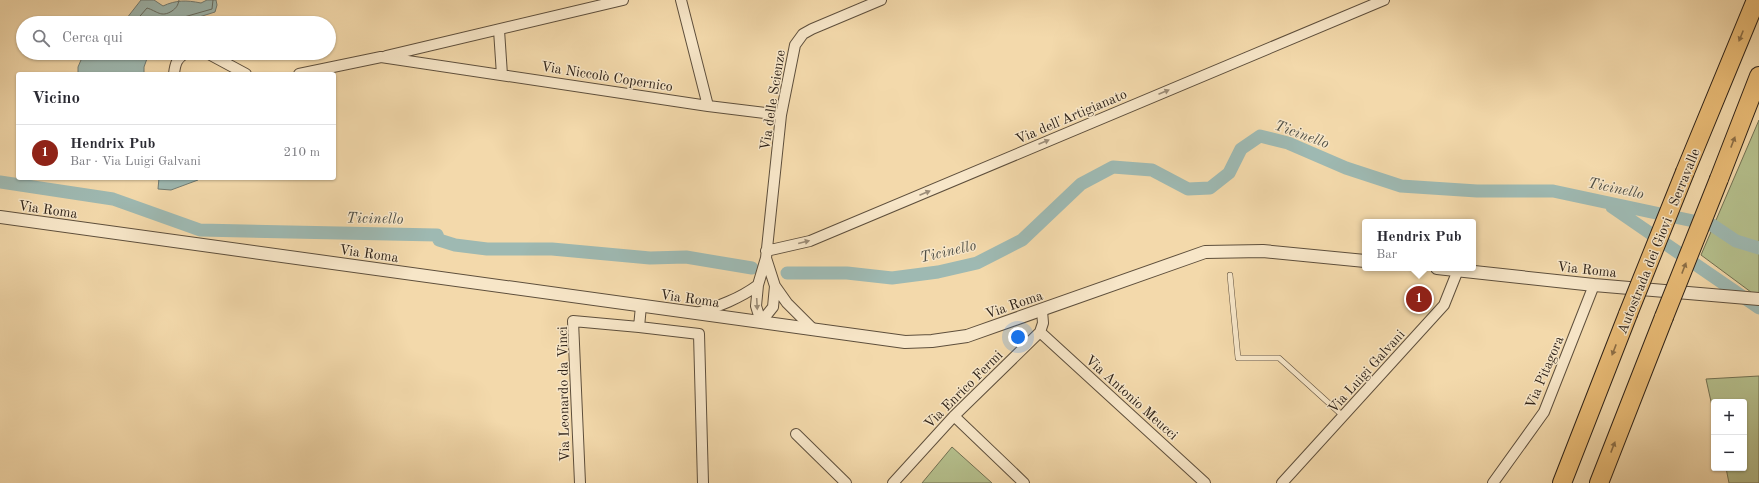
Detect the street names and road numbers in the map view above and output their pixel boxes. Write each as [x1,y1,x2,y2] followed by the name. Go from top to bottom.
[758,49,788,151] street label: Via delle Scienze
[540,60,674,94] street label: Via Niccolò Copernico
[1014,87,1129,147] street label: Via dell'Artigianato
[1615,147,1703,336] street label: Autostrada dei Giovi - Serravalle
[17,199,79,221] street label: Via Roma
[338,243,400,265] street label: Via Roma
[1556,260,1617,280] street label: Via Roma
[659,288,721,310] street label: Via Roma
[984,289,1045,321] street label: Via Roma
[556,326,572,462] street label: Via Leonardo da Vinci
[1326,327,1408,416] street label: Via Luigi Galvani
[1523,334,1566,411] street label: Via Pitagora
[922,348,1006,431] street label: Via Enrico Fermi
[1083,353,1180,443] street label: Via Antonio Meucci

